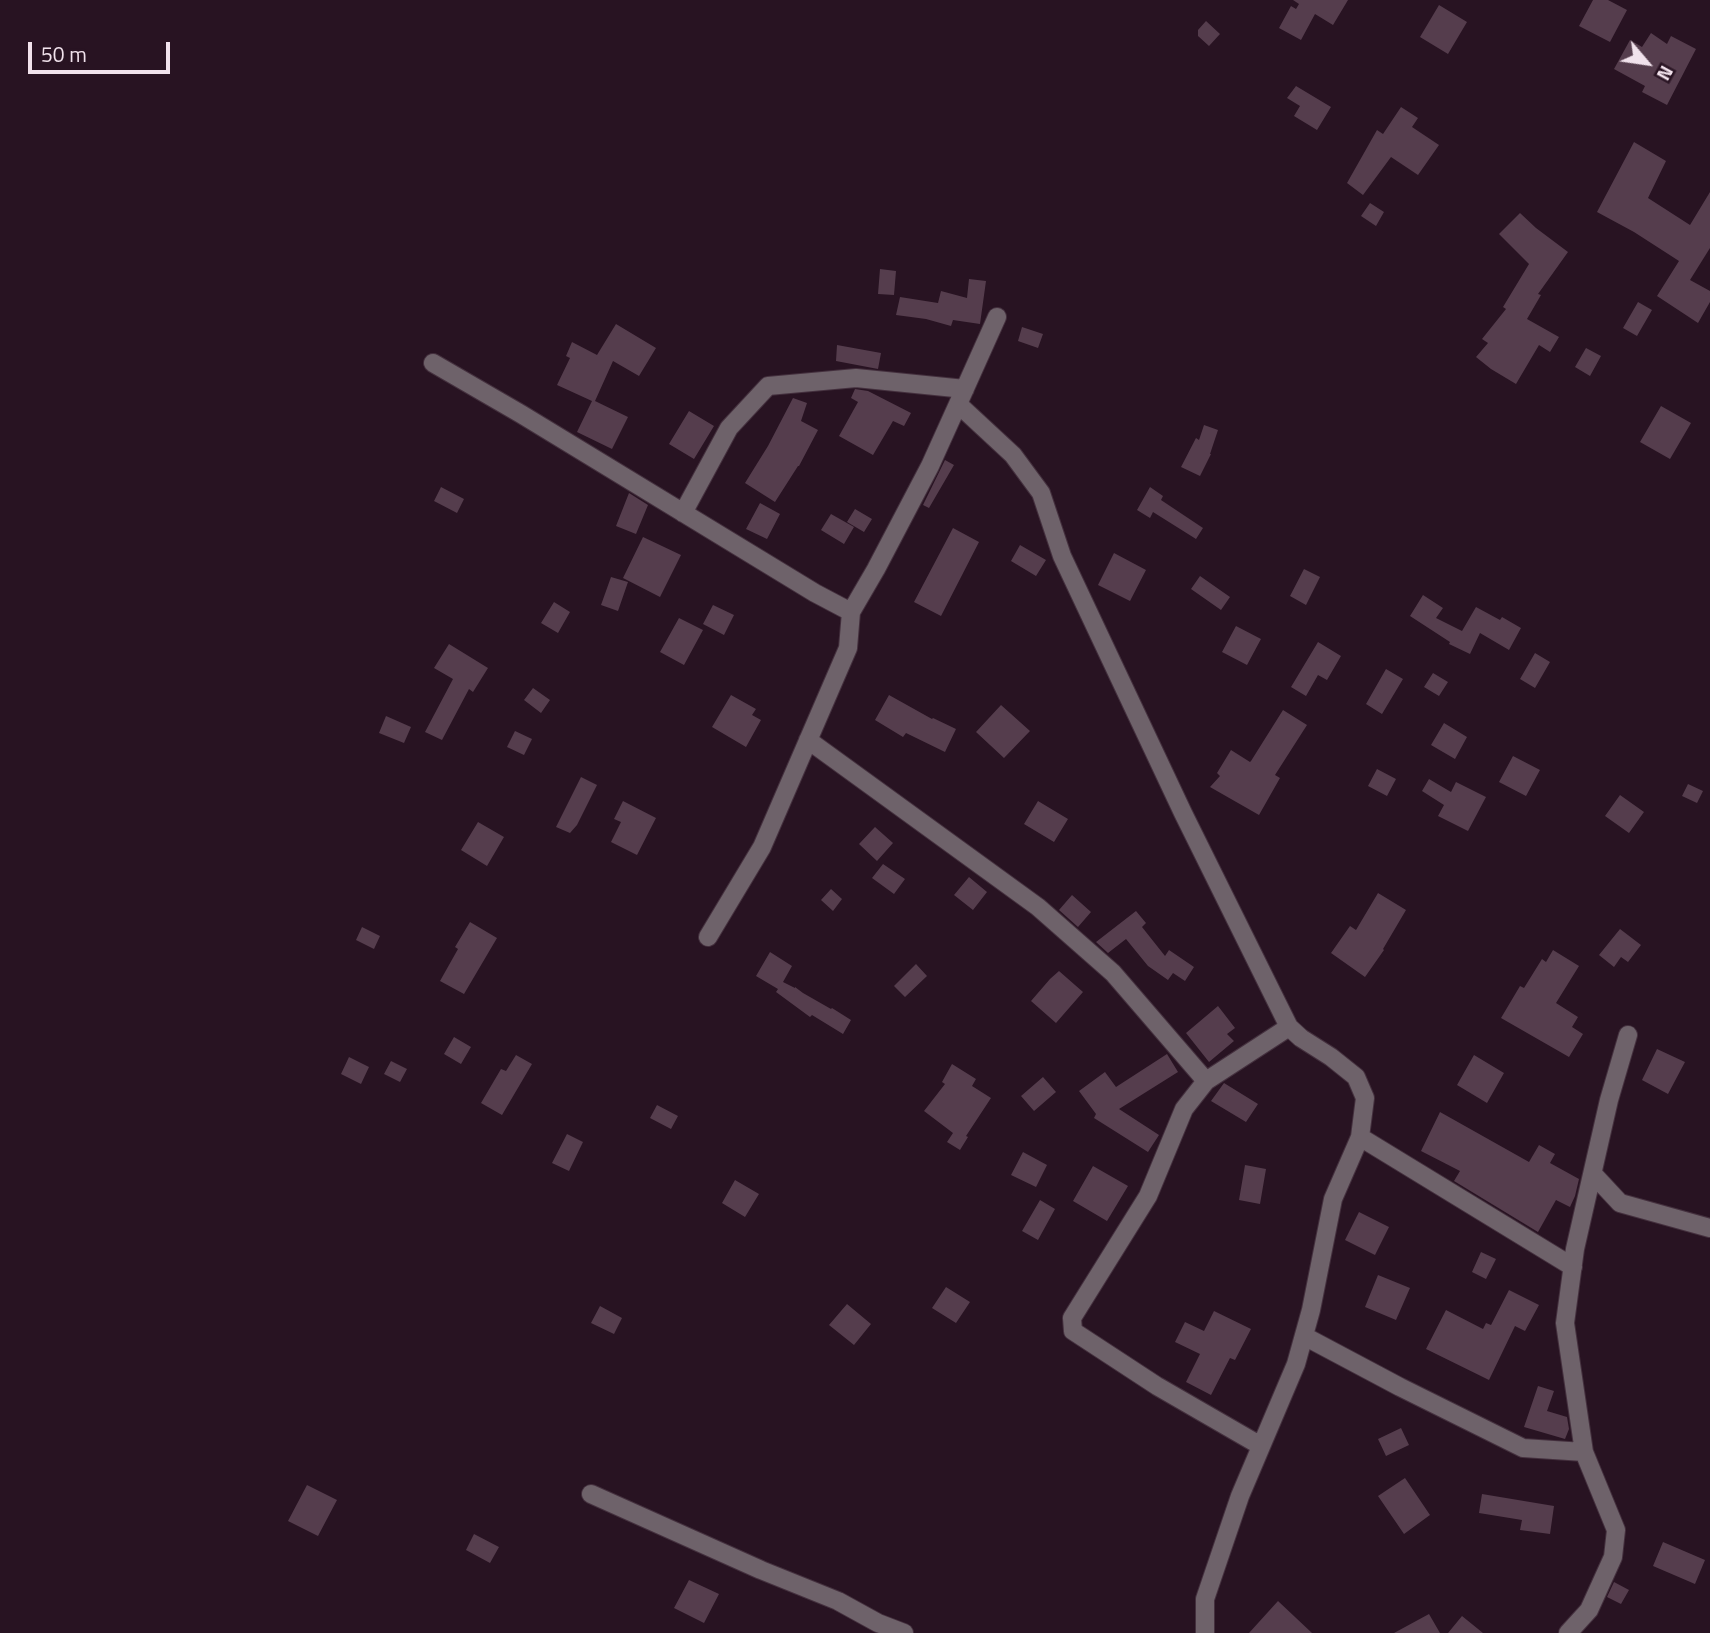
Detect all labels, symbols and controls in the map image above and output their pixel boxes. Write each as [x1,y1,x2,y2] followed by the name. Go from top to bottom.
[32,28,173,72] scale bar
[1612,28,1682,98] north arrow
[41,38,87,70] text: 50 m
[1650,61,1682,86] text: N

